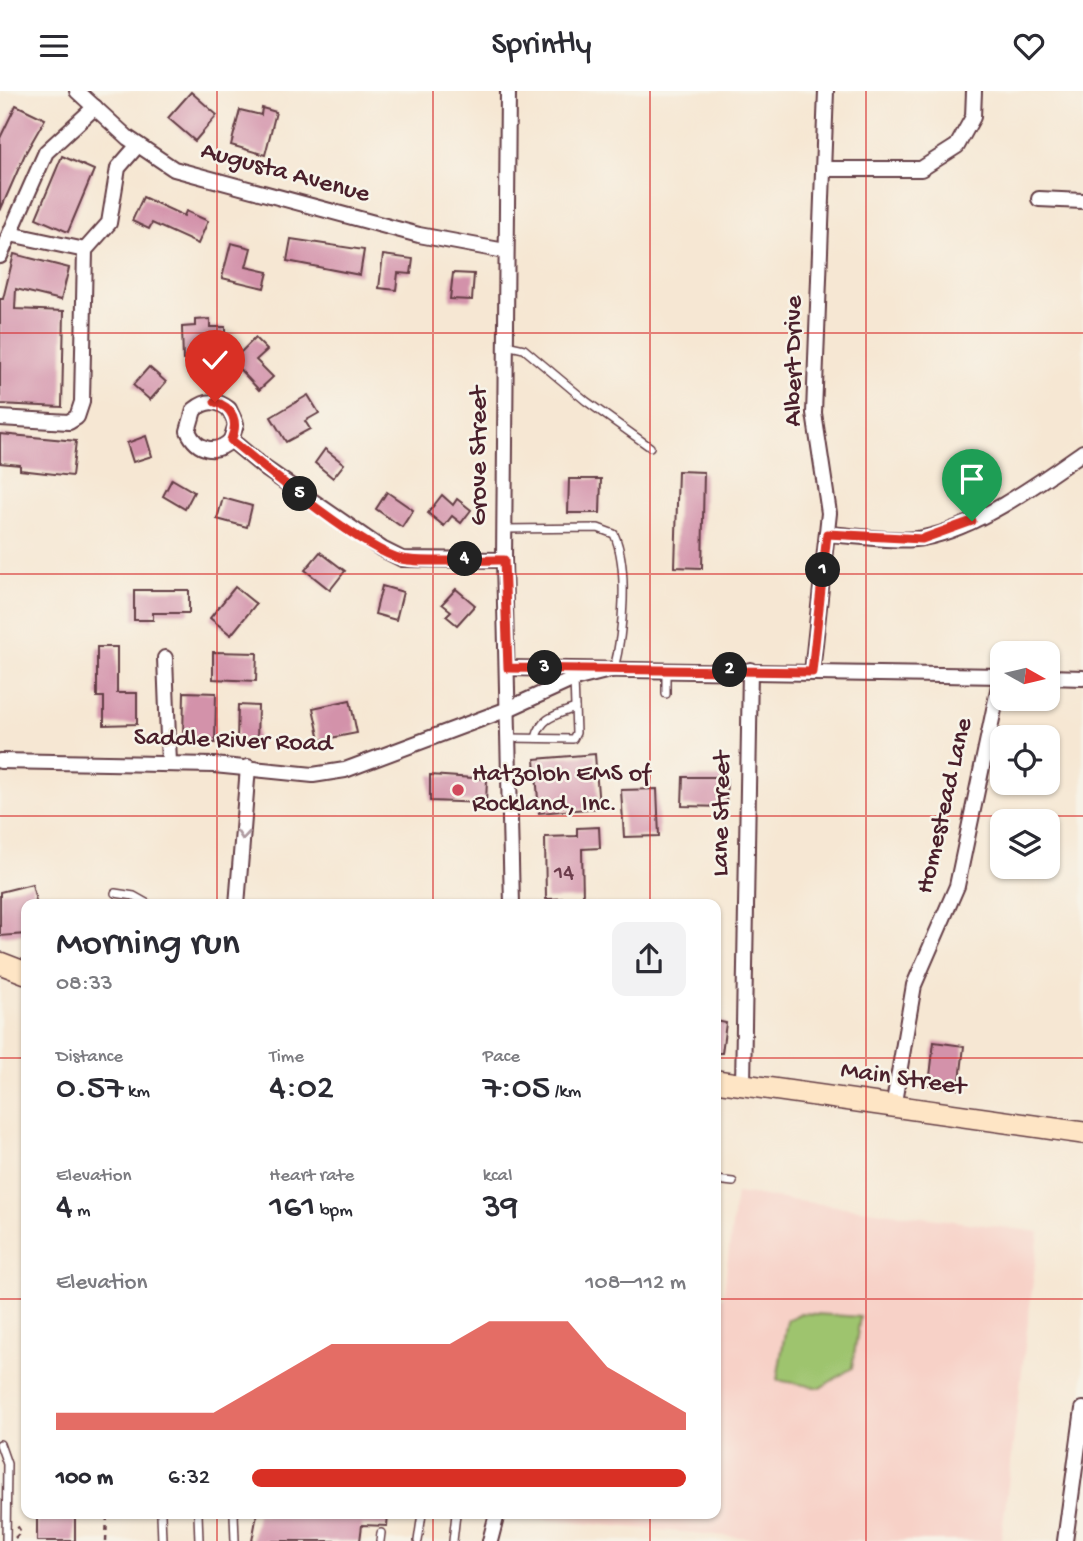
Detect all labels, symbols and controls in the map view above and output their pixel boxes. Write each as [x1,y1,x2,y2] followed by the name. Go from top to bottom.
[35,27,73,65] icon: menu
[492,27,591,65] text: Sprintly
[1010,27,1048,65] icon: heart
[197,137,373,212] street label: Augusta Avenue
[780,295,811,426] street label: Albert Drive
[185,330,245,402] pin
[196,341,234,379] icon: check
[465,384,496,526] street label: Grove Street
[942,449,1002,521] pin
[953,460,991,498] icon: arrive
[282,477,318,511] pin: 5
[295,482,305,505] text: 5
[448,541,482,577] pin: 4
[460,547,469,570] text: 4
[806,553,840,587] pin: 1
[819,558,826,581] text: 1
[990,641,1060,711] north arrow
[990,641,1060,879] map controls
[528,651,562,685] pin: 3
[712,653,748,687] pin: 2
[540,656,549,679] text: 3
[725,658,734,681] text: 2
[911,715,981,897] street label: Homestead Lane
[133,723,335,761] street label: Saddle River Road
[990,725,1060,795] button: locate
[706,749,740,877] street label: Lane Street
[472,760,652,821] place label: Hatzoloh EMS of Rockland, Inc.
[450,782,466,798] marker: Hatzoloh EMS of Rockland, Inc.
[990,809,1060,879] button: layers
[236,830,251,841] one-way arrow
[553,860,574,887] house number: 14
[612,922,686,996] button: share
[56,923,240,967] text: Morning run
[56,971,113,998] text: 08:33
[56,1046,123,1069] text: Distance
[269,1046,304,1069] text: Time
[483,1046,520,1069] text: Pace
[838,1056,970,1104] street label: Main Street
[56,1069,123,1110] text: 0.57
[269,1069,334,1110] text: 4:02
[483,1069,550,1110] text: 7:05
[123,1081,150,1104] text: km
[550,1081,581,1104] text: /km
[56,1165,132,1188] text: Elevation
[269,1165,354,1188] text: Heart rate
[483,1165,512,1188] text: kcal
[56,1188,73,1229] text: 4
[269,1188,315,1229] text: 161
[483,1188,518,1229] text: 39
[73,1200,91,1223] text: m
[315,1200,353,1223] text: bpm
[56,1270,147,1297] text: Elevation
[585,1270,686,1297] text: 108–112 m
[56,1465,113,1492] text: 100 m
[168,1465,210,1492] text: 6:32

